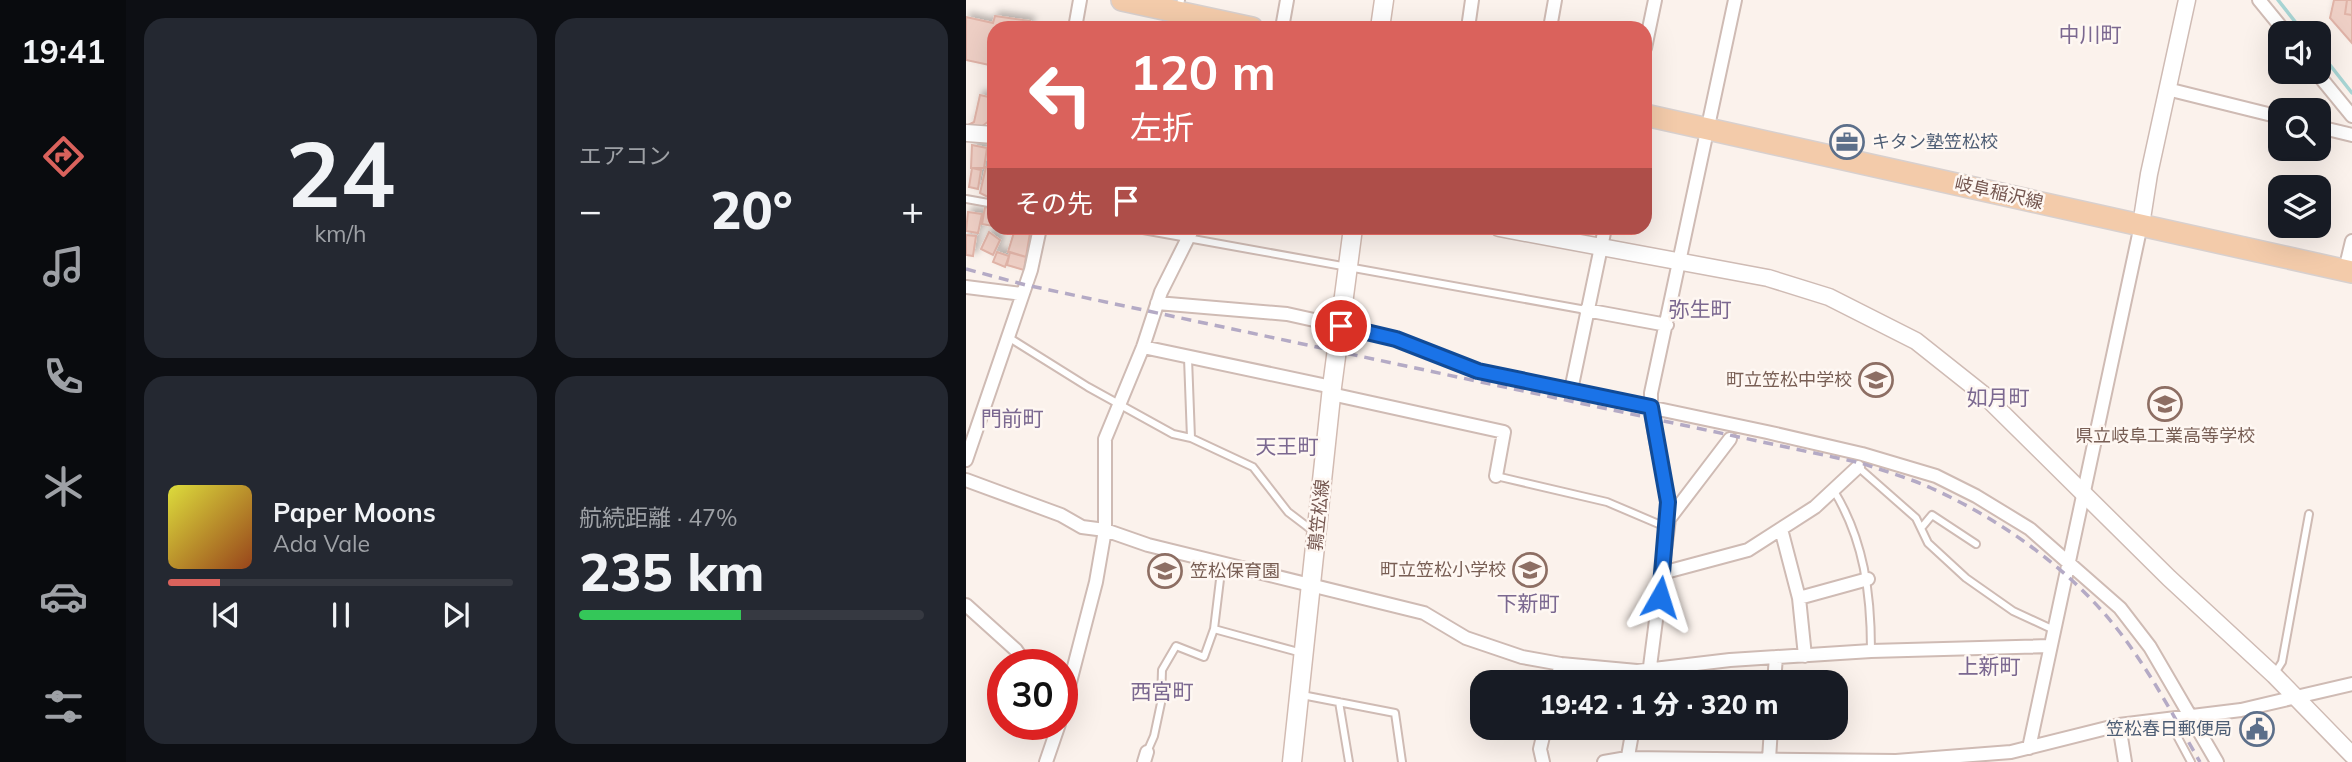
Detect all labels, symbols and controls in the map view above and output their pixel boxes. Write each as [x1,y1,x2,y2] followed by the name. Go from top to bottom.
[2059,21,2122,47] district label: 中川町
[2268,21,2331,238] map controls
[2268,21,2331,84] button: sound
[21,31,105,71] text: 19:41
[1130,41,1276,102] text: 120 m
[1015,49,1106,140] icon: left
[2268,98,2331,161] button: search
[1130,107,1194,147] text: 左折
[286,116,395,230] text: 24
[1828,123,1866,161] office icon: キタン塾笠松校
[1872,130,1998,153] place label: キタン塾笠松校
[39,132,88,181] icon: directions
[579,141,671,170] text: エアコン
[1953,171,2046,214] street label: 岐阜稲沢線
[2268,175,2331,238] button: layers
[710,177,793,242] text: 20°
[1107,182,1145,220] icon: arrive
[579,186,602,234] text: −
[901,186,924,234] text: +
[1015,187,1093,220] text: その先
[314,219,367,248] text: km/h
[39,242,88,291] icon: music
[1311,296,1371,356] pin
[1669,296,1732,322] district label: 弥生町
[1322,307,1360,345] icon: arrive
[39,352,88,401] icon: phone
[1857,361,1895,399] school or university icon: 町立笠松中学校
[1726,368,1852,391] place label: 町立笠松中学校
[1967,384,2030,410] district label: 如月町
[2146,385,2184,423] school or university icon: 県立岐阜工業高等学校
[981,405,1044,431] district label: 門前町
[2075,424,2255,447] place label: 県立岐阜工業高等学校
[1256,433,1319,459] district label: 天王町
[39,462,88,511] icon: climate
[1303,478,1334,552] street label: 鶉笠松線
[273,496,436,529] text: Paper Moons
[579,503,737,532] text: 航続距離 · 47%
[273,529,370,558] text: Ada Vale
[579,539,764,604] text: 235 km
[1511,551,1549,589] school or university icon: 町立笠松小学校
[1146,552,1184,590] school or university icon: 笠松保育園
[1380,558,1506,581] place label: 町立笠松小学校
[1190,559,1280,582] place label: 笠松保育園
[1623,560,1697,634] position arrow
[39,572,88,621] icon: car
[1497,590,1560,616] district label: 下新町
[207,596,245,634] icon: previous
[322,596,360,634] icon: pause
[437,596,475,634] icon: next
[987,649,1078,740] speed limit sign: 30
[1958,653,2021,679] district label: 上新町
[1131,678,1194,704] district label: 西宮町
[39,682,88,731] icon: filters
[1540,688,1778,721] text: 19:42 · 1 分 · 320 m
[2238,710,2276,748] public building icon: 笠松春日郵便局
[2106,717,2232,740] place label: 笠松春日郵便局

